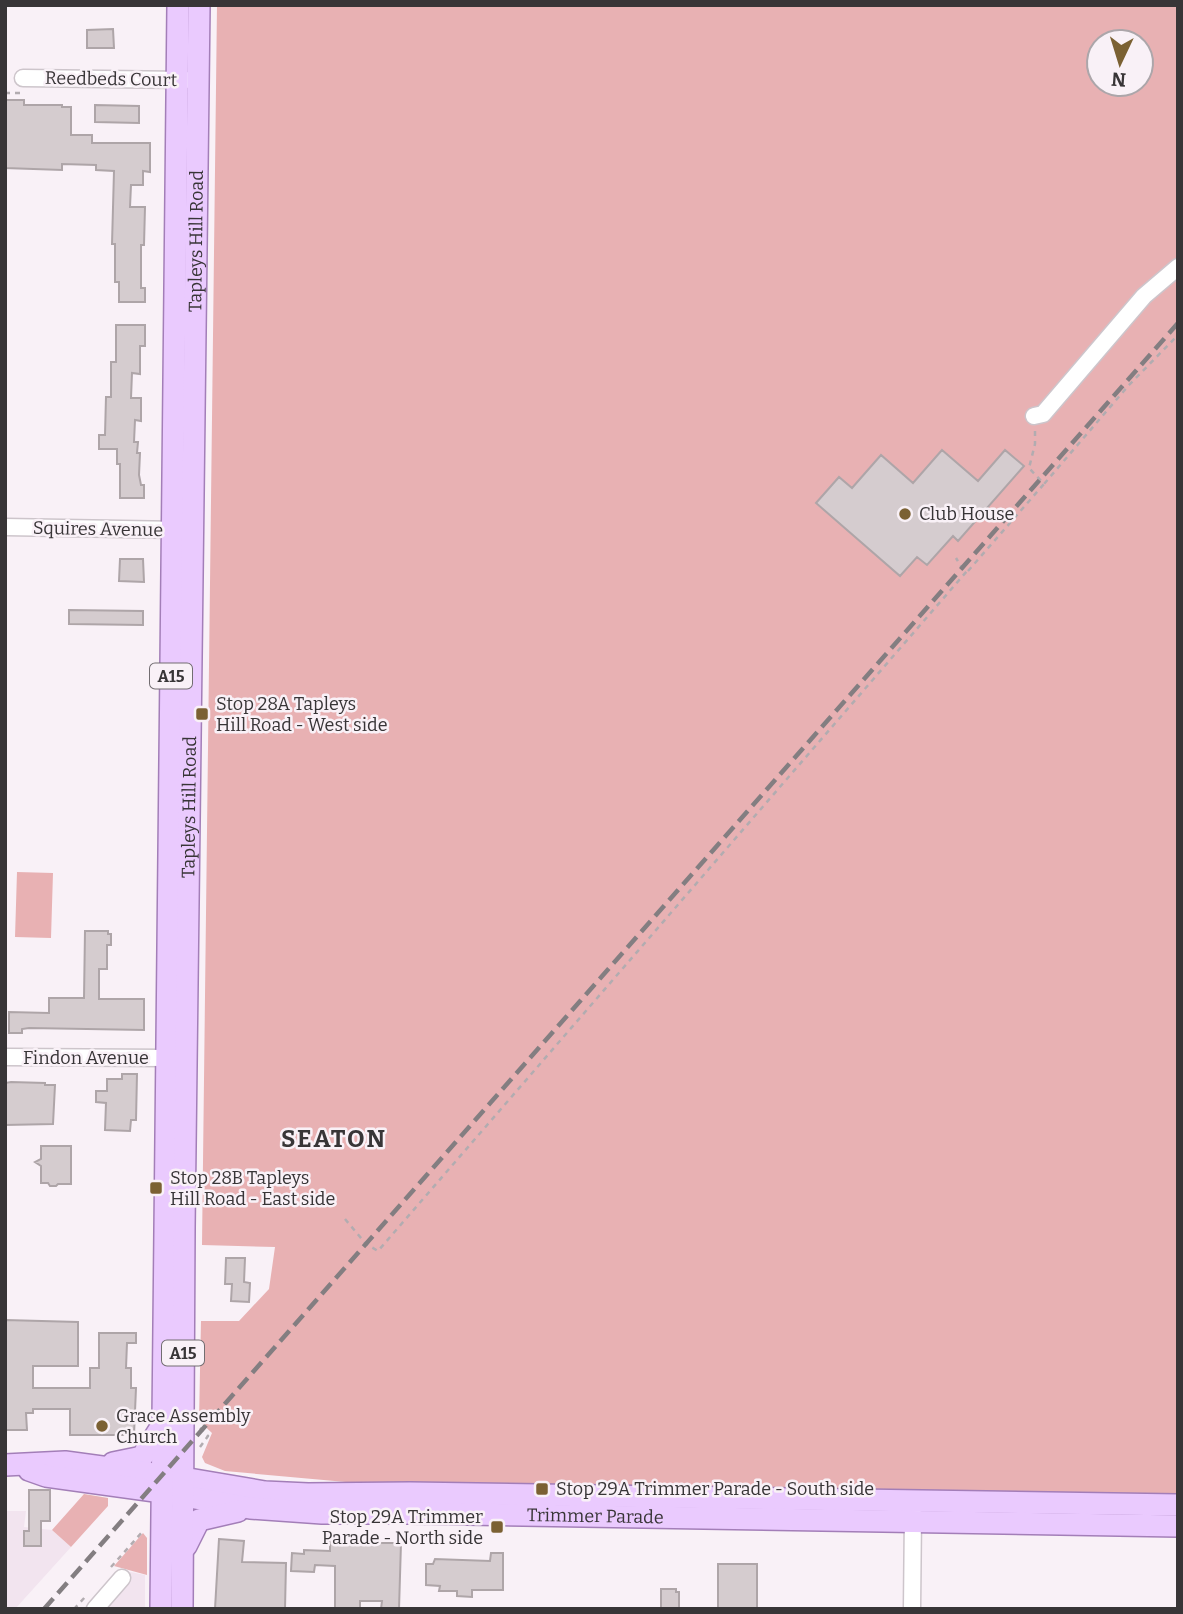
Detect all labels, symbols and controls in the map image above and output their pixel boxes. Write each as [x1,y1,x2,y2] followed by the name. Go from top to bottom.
[1085,28,1155,98] north arrow
[45,67,178,91] street label: Reedbeds Court
[1110,67,1127,91] text: N
[184,170,208,312] street label: Tapleys Hill Road
[919,503,1014,525] place label: Club House
[897,506,913,522] marker: Club House
[33,517,163,541] street label: Squires Avenue
[150,664,192,688] road number: A15
[216,693,388,736] place label: Stop 28A Tapleys Hill Road - West side
[194,706,210,722] marker: Stop 28A Tapleys Hill Road - West side
[177,736,201,878] street label: Tapleys Hill Road
[23,1047,149,1069] street label: Findon Avenue
[281,1125,387,1153] district label: SEATON
[170,1167,335,1210] place label: Stop 28B Tapleys Hill Road - East side
[148,1180,164,1196] marker: Stop 28B Tapleys Hill Road - East side
[162,1340,204,1366] road number: A15
[116,1405,251,1448] place label: Grace Assembly Church
[94,1418,110,1434] marker: Grace Assembly Church
[556,1478,874,1500] place label: Stop 29A Trimmer Parade - South side
[534,1481,550,1497] marker: Stop 29A Trimmer Parade - South side
[527,1504,664,1528] street label: Trimmer Parade
[322,1506,483,1549] place label: Stop 29A Trimmer Parade - North side
[489,1519,505,1535] marker: Stop 29A Trimmer Parade - North side

